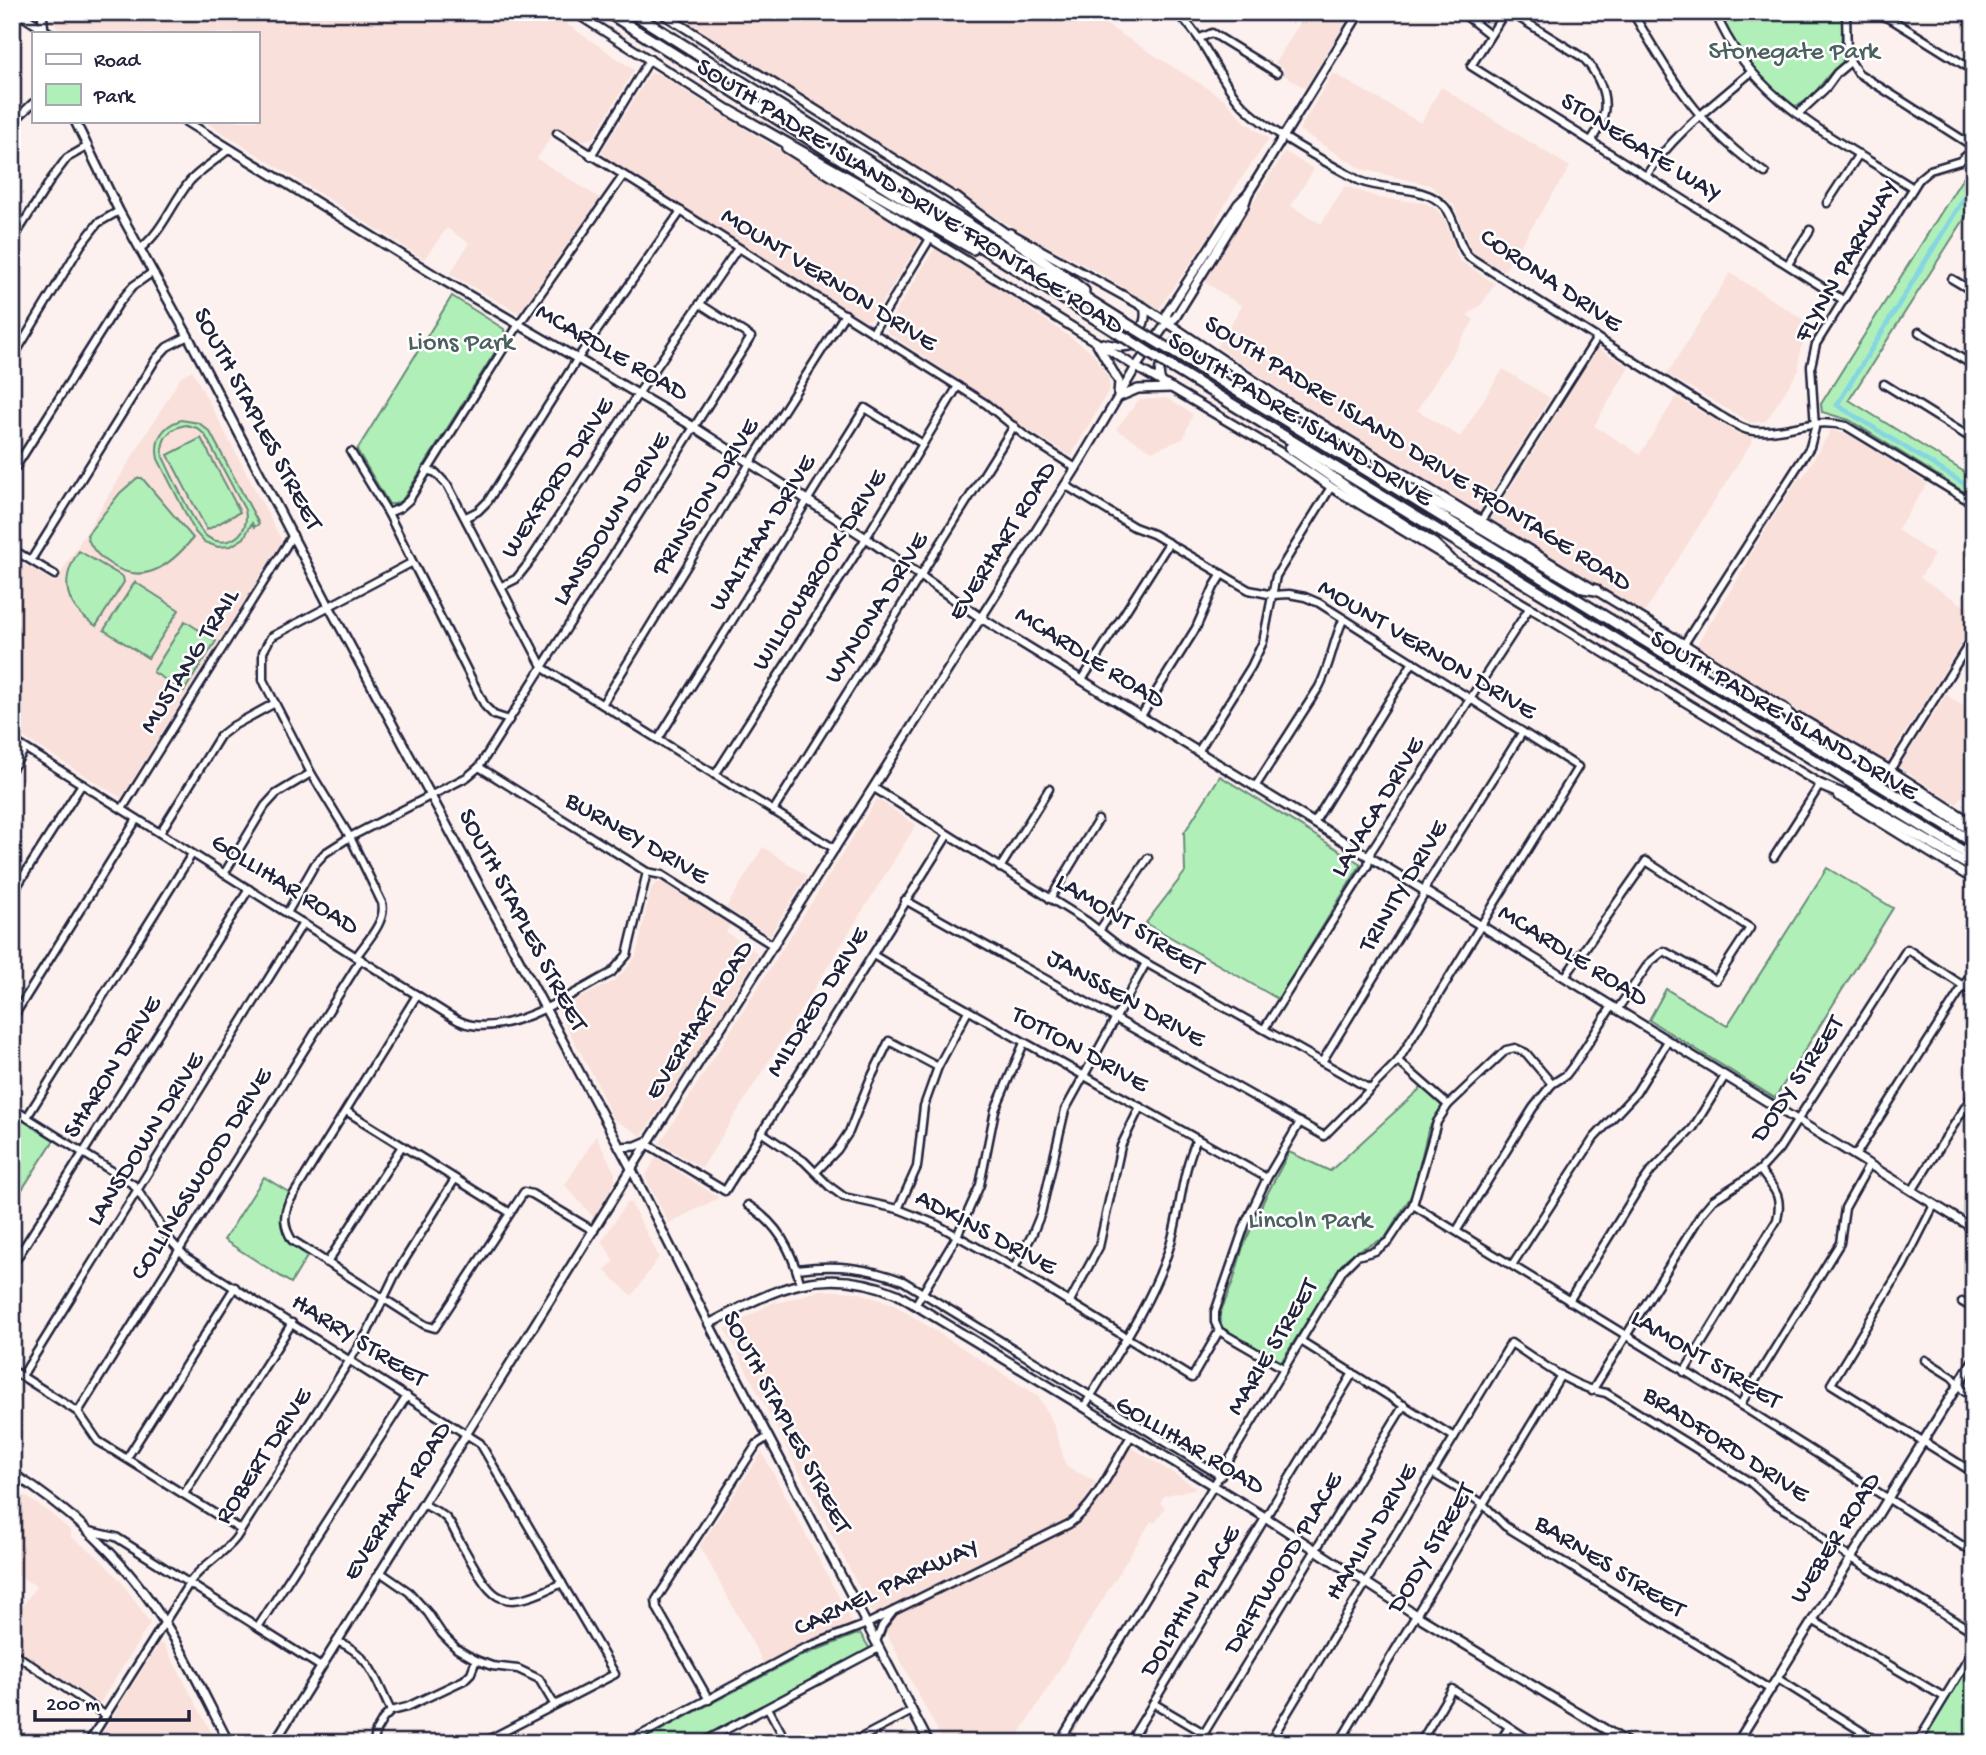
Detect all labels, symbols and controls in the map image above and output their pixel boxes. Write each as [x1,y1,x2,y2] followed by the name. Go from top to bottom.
[32,32,259,122] legend
[1709,38,1882,69] park label: Stonegate Park
[94,50,142,75] text: Road
[689,53,1129,343] street label: SOUTH PADRE ISLAND DRIVE FRONTAGE ROAD
[93,86,137,111] text: Park
[1554,87,1726,211] street label: STONEGATE WAY
[1789,175,1907,349] street label: FLYNN PARKWAY
[714,202,943,361] street label: MOUNT VERNON DRIVE
[1473,223,1628,341] street label: CORONA DRIVE
[529,298,693,410] street label: MCARDLE ROAD
[184,303,328,537] street label: SOUTH STAPLES STREET
[1197,310,1637,600] street label: SOUTH PADRE ISLAND DRIVE FRONTAGE ROAD
[1161,326,1438,516] street label: SOUTH PADRE ISLAND DRIVE
[408,329,517,360] park label: Lions Park
[496,392,623,565] street label: WEXFORD DRIVE
[646,413,768,583] street label: PRINSTON DRIVE
[547,427,679,613] street label: LANSDOWN DRIVE
[703,449,825,618] street label: WALTHAM DRIVE
[943,457,1065,627] street label: EVERHART ROAD
[747,464,896,677] street label: WILLOWBROOK DRIVE
[819,527,937,690] street label: WYNONA DRIVE
[1311,573,1542,729] street label: MOUNT VERNON DRIVE
[134,583,249,740] street label: MUSTANG TRAIL
[1008,600,1170,718] street label: MCARDLE ROAD
[1643,625,1923,810] street label: SOUTH PADRE ISLAND DRIVE
[1325,732,1433,884] street label: LAVACA DRIVE
[558,786,714,894] street label: BURNEY DRIVE
[449,804,593,1038] street label: SOUTH STAPLES STREET
[1352,815,1457,960] street label: TRINITY DRIVE
[204,828,364,944] street label: GOLLIHAR ROAD
[1049,868,1210,985] street label: LAMONT STREET
[1491,898,1653,1016] street label: MCARDLE ROAD
[761,922,878,1084] street label: MILDRED DRIVE
[640,936,762,1106] street label: EVERHART ROAD
[1040,944,1211,1057] street label: JANSSEN DRIVE
[58,990,171,1145] street label: SHARON DRIVE
[1003,1000,1154,1102] street label: TOTTON DRIVE
[1744,1010,1853,1151] street label: DODY STREET
[81,1047,213,1233] street label: LANSDOWN DRIVE
[125,1062,281,1287] street label: COLLINGSWOOD DRIVE
[909,1184,1062,1285] street label: ADKINS DRIVE
[1248,1207,1374,1238] park label: Lincoln Park
[1221,1273,1327,1422] street label: MARIE STREET
[285,1288,432,1396] street label: HARRY STREET
[1624,1304,1787,1419] street label: LAMONT STREET
[713,1306,857,1540] street label: SOUTH STAPLES STREET
[1635,1380,1815,1512] street label: BRADFORD DRIVE
[210,1382,321,1531] street label: ROBERT DRIVE
[1109,1390,1269,1504] street label: GOLLIHAR ROAD
[338,1417,460,1587] street label: EVERHART ROAD
[1320,1458,1427,1607] street label: HAMLIN DRIVE
[1218,1467,1352,1662] street label: DRIFTWOOD PLACE
[1784,1468,1890,1610] street label: WEBER ROAD
[1381,1478,1484,1621] street label: DODY STREET
[1527,1509,1691,1627] street label: BARNES STREET
[1134,1520,1250,1685] street label: DOLPHIN PLACE
[790,1533,984,1645] street label: CARMEL PARKWAY
[35,1678,189,1722] scale bar
[46,1694,100,1719] text: 200 m

